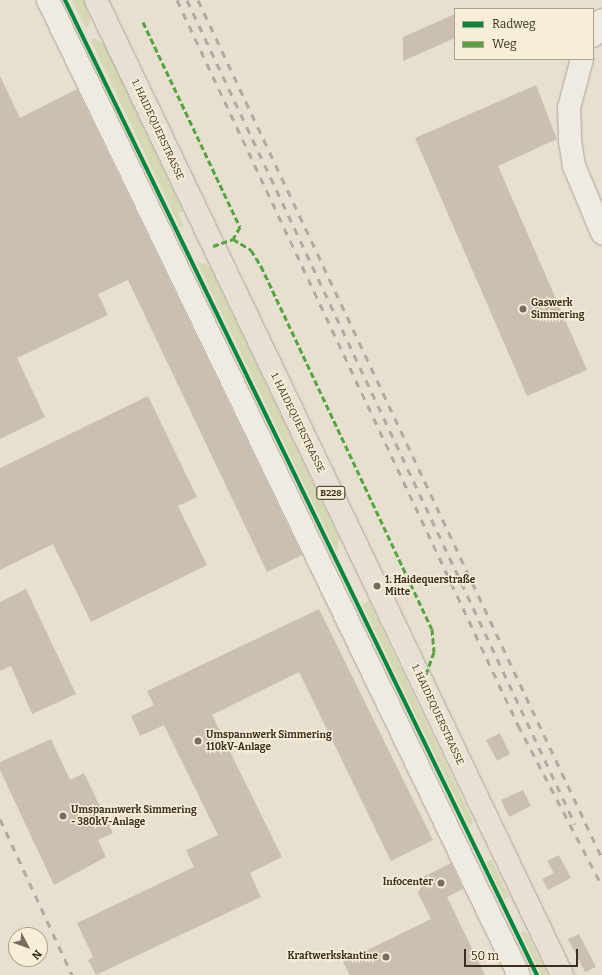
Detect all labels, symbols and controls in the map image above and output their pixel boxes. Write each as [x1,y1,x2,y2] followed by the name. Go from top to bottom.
[454,8,594,60] legend
[492,17,536,31] text: Radweg
[492,37,517,51] text: Weg
[128,78,186,182] street label: 1. HAIDEQUERSTRASSE
[531,297,585,320] place label: Gaswerk Simmering
[518,304,528,314] marker: Gaswerk Simmering
[268,371,326,475] street label: 1. HAIDEQUERSTRASSE
[316,486,346,500] road number: B228
[385,574,475,598] place label: 1. Haidequerstraße Mitte
[372,581,382,591] marker: 1. Haidequerstraße Mitte
[408,663,466,767] street label: 1. HAIDEQUERSTRASSE
[206,729,332,752] place label: Umspannwerk Simmering 110kV-Anlage
[193,736,203,746] marker: Umspannwerk Simmering 110kV-Anlage
[71,804,197,828] place label: Umspannwerk Simmering - 380kV-Anlage
[58,811,68,821] marker: Umspannwerk Simmering - 380kV-Anlage
[383,877,433,889] place label: Infocenter
[436,878,446,888] marker: Infocenter
[8,927,48,967] north arrow
[466,941,580,967] scale bar
[29,947,44,962] text: N
[471,949,499,963] text: 50 m
[287,951,378,963] place label: Kraftwerkskantine
[381,952,391,962] marker: Kraftwerkskantine

